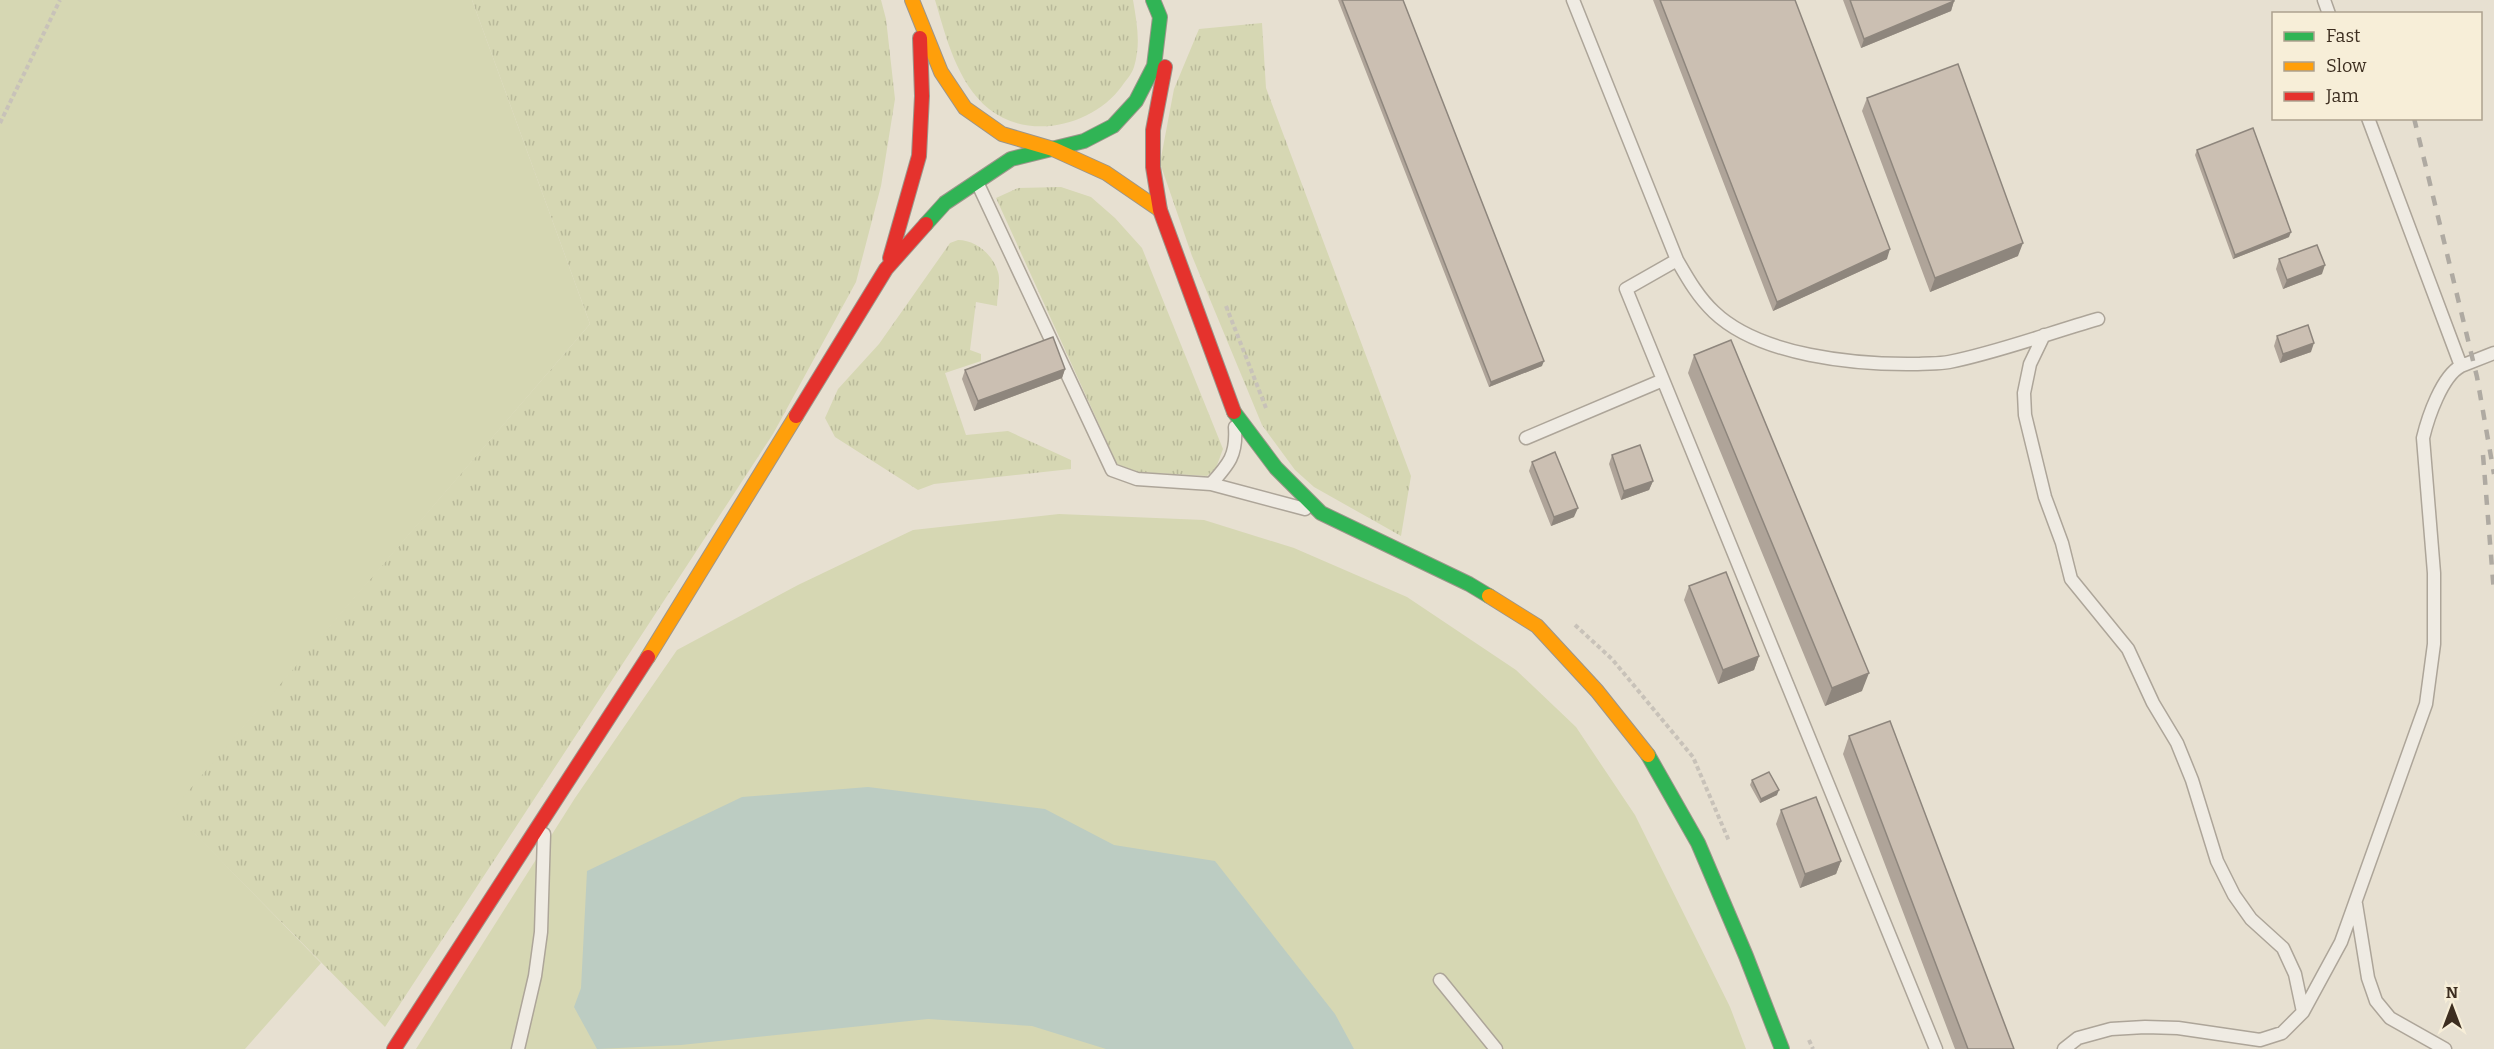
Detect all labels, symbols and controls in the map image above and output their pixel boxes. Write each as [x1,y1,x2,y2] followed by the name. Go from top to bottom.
[2272,12,2482,120] legend
[2326,25,2361,47] text: Fast
[2326,55,2367,77] text: Slow
[2325,85,2359,107] text: Jam
[2422,977,2482,1037] north arrow
[2446,983,2458,1002] text: N

